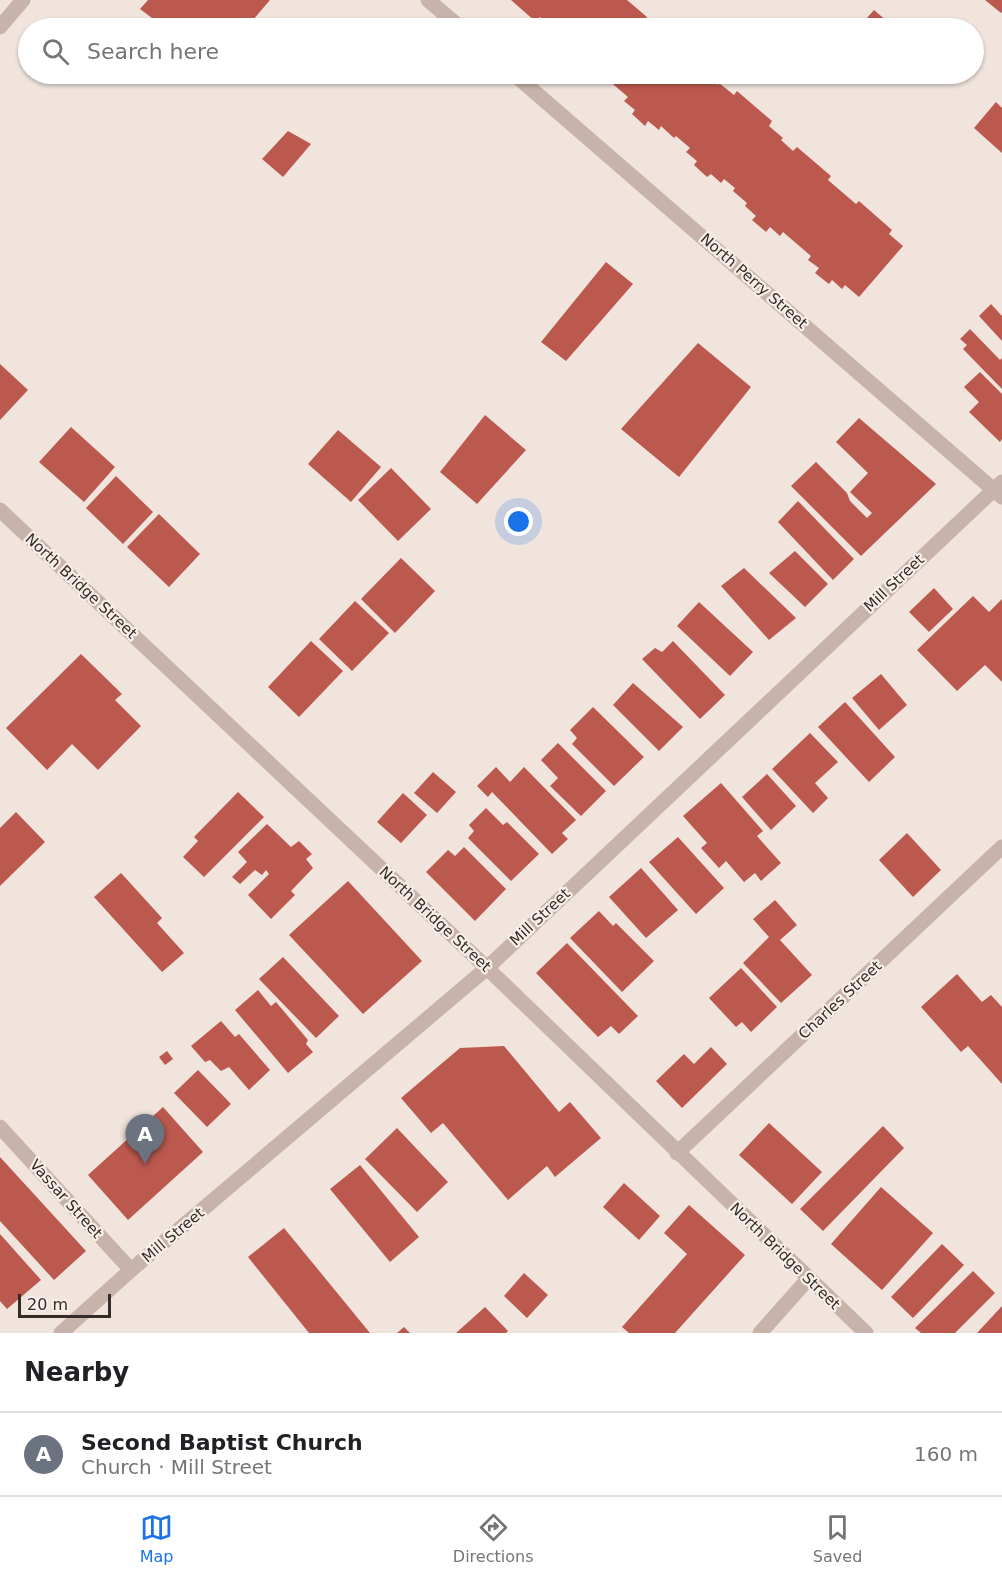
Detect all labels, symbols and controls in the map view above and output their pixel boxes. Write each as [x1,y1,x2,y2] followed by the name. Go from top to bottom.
[18,18,984,84] search box
[39,35,72,68] icon: search
[87,39,219,64] text: Search here
[697,230,811,332] street label: North Perry Street
[504,507,533,536] your location
[21,530,141,642] street label: North Bridge Street
[860,550,928,615] street label: Mill Street
[375,863,495,975] street label: North Bridge Street
[506,884,574,949] street label: Mill Street
[795,957,885,1043] street label: Charles Street
[126,1114,164,1164] pin: A
[26,1156,106,1242] street label: Vassar Street
[726,1199,844,1313] street label: North Bridge Street
[138,1204,208,1266] street label: Mill Street
[18,1291,111,1318] scale bar
[27,1295,68,1314] text: 20 m
[24,1357,129,1387] text: Nearby
[81,1430,363,1455] text: Second Baptist Church
[36,1442,51,1466] text: A
[914,1442,978,1466] text: 160 m
[81,1455,272,1479] text: Church · Mill Street
[140,1511,173,1566] tab: Map
[453,1511,533,1566] tab: Directions
[813,1511,862,1566] tab: Saved

